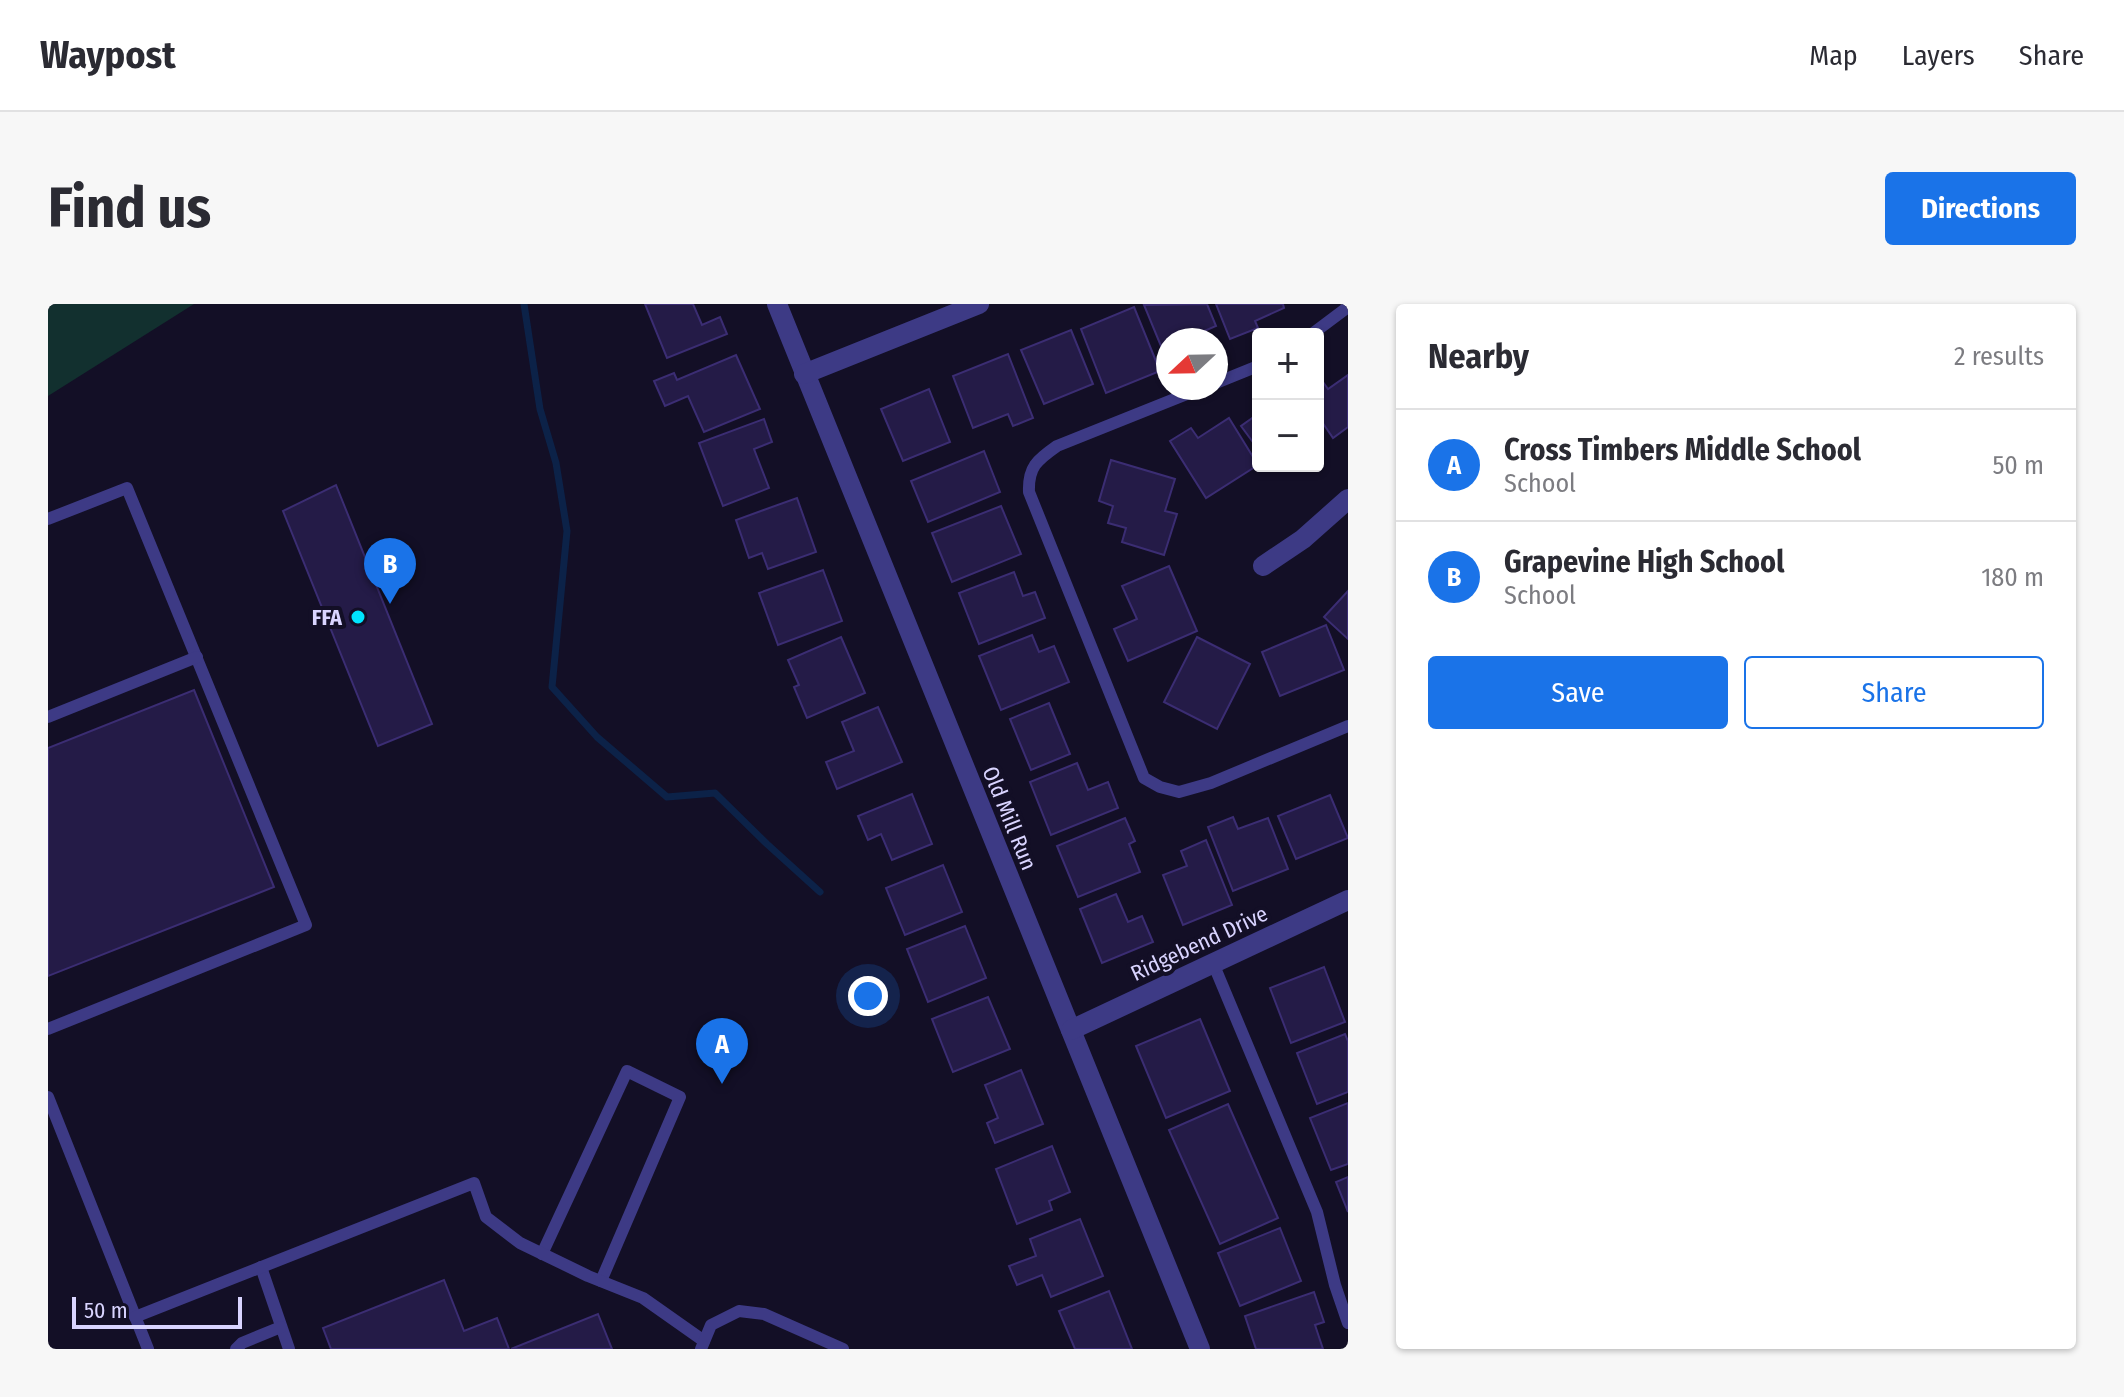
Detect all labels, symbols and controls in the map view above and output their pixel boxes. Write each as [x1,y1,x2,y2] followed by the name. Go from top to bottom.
[40,32,176,78] text: Waypost
[1809,39,1858,72] text: Map
[1902,39,1975,72] text: Layers
[2019,39,2084,72] text: Share
[1885,172,2076,245] button: Directions
[48,175,211,242] text: Find us
[1156,328,1228,400] north arrow
[1252,328,1324,472] map controls
[1252,328,1324,400] button: +
[1428,336,1529,377] text: Nearby
[1954,341,2044,372] text: 2 results
[1252,400,1324,472] button: −
[1504,432,1861,468] text: Cross Timbers Middle School
[1447,450,1461,481] text: A
[1992,450,2044,481] text: 50 m
[1504,468,1576,499] text: School
[364,538,416,604] pin: B
[1504,544,1784,580] text: Grapevine High School
[1447,562,1461,593] text: B
[1981,562,2044,593] text: 180 m
[1504,580,1576,611] text: School
[312,604,343,631] place label: FFA
[349,608,367,626] marker: FFA
[1428,656,1728,729] button: Save
[1744,656,2044,729] button: Share
[977,762,1043,874] street label: Old Mill Run
[1126,900,1272,987] street label: Ridgebend Drive
[848,976,888,1016] your location
[696,1018,748,1084] pin: A
[72,1293,242,1329] scale bar
[84,1297,128,1324] text: 50 m

